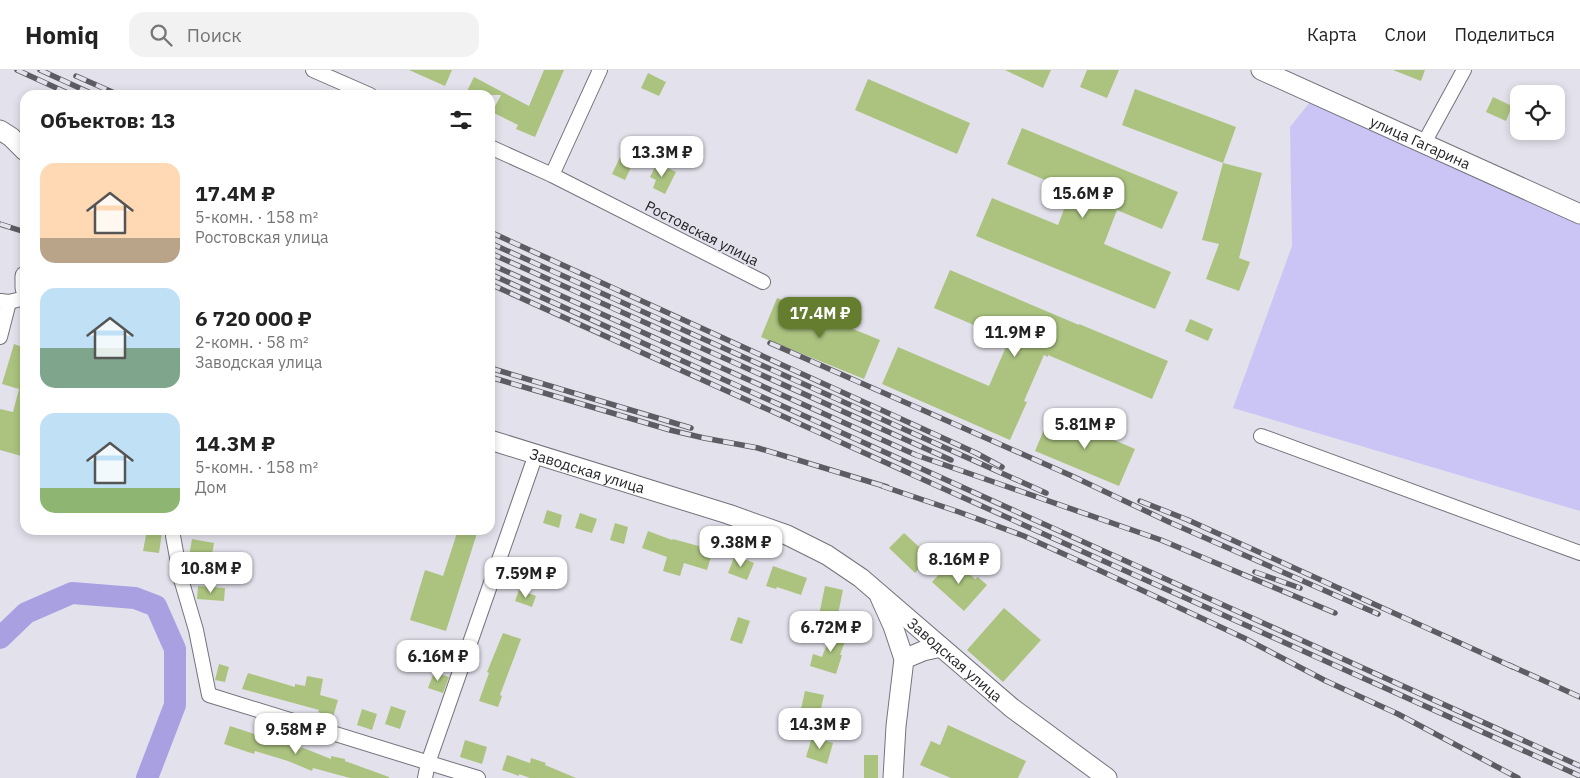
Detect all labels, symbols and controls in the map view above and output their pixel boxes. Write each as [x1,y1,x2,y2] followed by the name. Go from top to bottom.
[129,12,479,57] search box
[25,19,99,51] text: Homiq
[147,21,175,49] icon: search
[187,23,242,47] text: Поиск
[1307,23,1357,46] text: Карта
[1385,23,1427,46] text: Слои
[1455,23,1555,46] text: Поделиться
[1510,85,1565,140] map controls
[1510,85,1565,140] button: locate
[40,106,176,134] text: Объектов: 13
[447,106,475,134] icon: filters
[1367,111,1474,173] street label: улица Гагарина
[616,136,708,178] pin: 13.3M ₽
[631,142,693,162] text: 13.3M ₽
[1037,176,1129,219] pin: 15.6M ₽
[195,179,275,207] text: 17.4M ₽
[80,183,140,243] icon: home
[1052,183,1114,203] text: 15.6M ₽
[642,196,762,270] street label: Ростовская улица
[195,207,318,227] text: 5-комн. · 158 m²
[195,227,329,247] text: Ростовская улица
[774,296,866,339] pin: 17.4M ₽
[789,303,851,323] text: 17.4M ₽
[195,304,312,332] text: 6 720 000 ₽
[80,308,140,368] icon: home
[969,316,1061,358] pin: 11.9M ₽
[984,322,1046,342] text: 11.9M ₽
[195,332,309,352] text: 2-комн. · 58 m²
[195,352,322,372] text: Заводская улица
[1039,408,1131,450] pin: 5.81M ₽
[1054,414,1116,434] text: 5.81M ₽
[195,429,275,457] text: 14.3M ₽
[80,433,140,493] icon: home
[528,443,647,497] street label: Заводская улица
[195,457,318,477] text: 5-комн. · 158 m²
[195,477,227,497] text: Дом
[695,526,787,568] pin: 9.38M ₽
[710,532,772,552] text: 9.38M ₽
[913,542,1005,585] pin: 8.16M ₽
[928,549,990,569] text: 8.16M ₽
[165,552,257,594] pin: 10.8M ₽
[480,556,572,599] pin: 7.59M ₽
[180,558,242,578] text: 10.8M ₽
[495,563,557,583] text: 7.59M ₽
[785,610,877,653] pin: 6.72M ₽
[904,613,1007,705] street label: Заводская улица
[800,617,862,637] text: 6.72M ₽
[392,640,484,682] pin: 6.16M ₽
[407,646,469,666] text: 6.16M ₽
[774,708,866,750] pin: 14.3M ₽
[250,712,342,755] pin: 9.58M ₽
[789,714,851,734] text: 14.3M ₽
[265,719,327,739] text: 9.58M ₽

